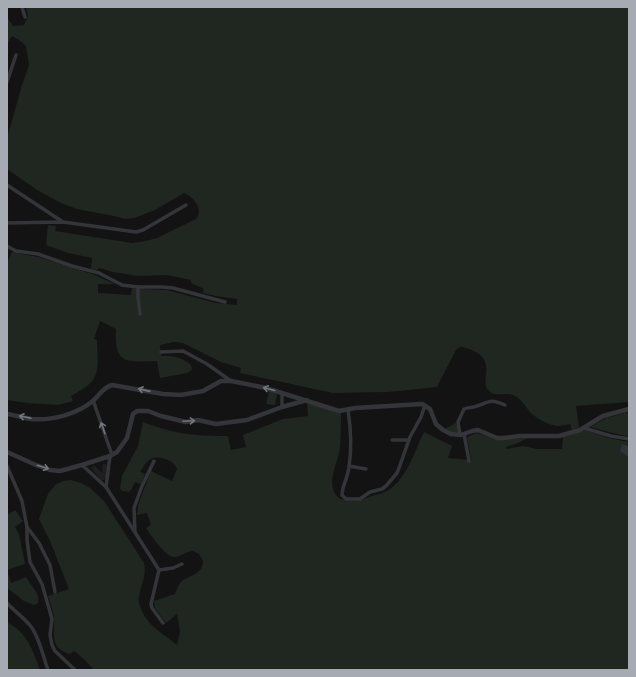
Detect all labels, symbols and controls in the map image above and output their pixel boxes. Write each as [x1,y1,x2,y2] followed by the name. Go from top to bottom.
[263,385,276,392] one-way arrow
[138,386,151,394] one-way arrow
[19,413,32,421] one-way arrow
[182,417,195,425] one-way arrow
[98,422,106,434] one-way arrow
[36,464,48,472] one-way arrow

